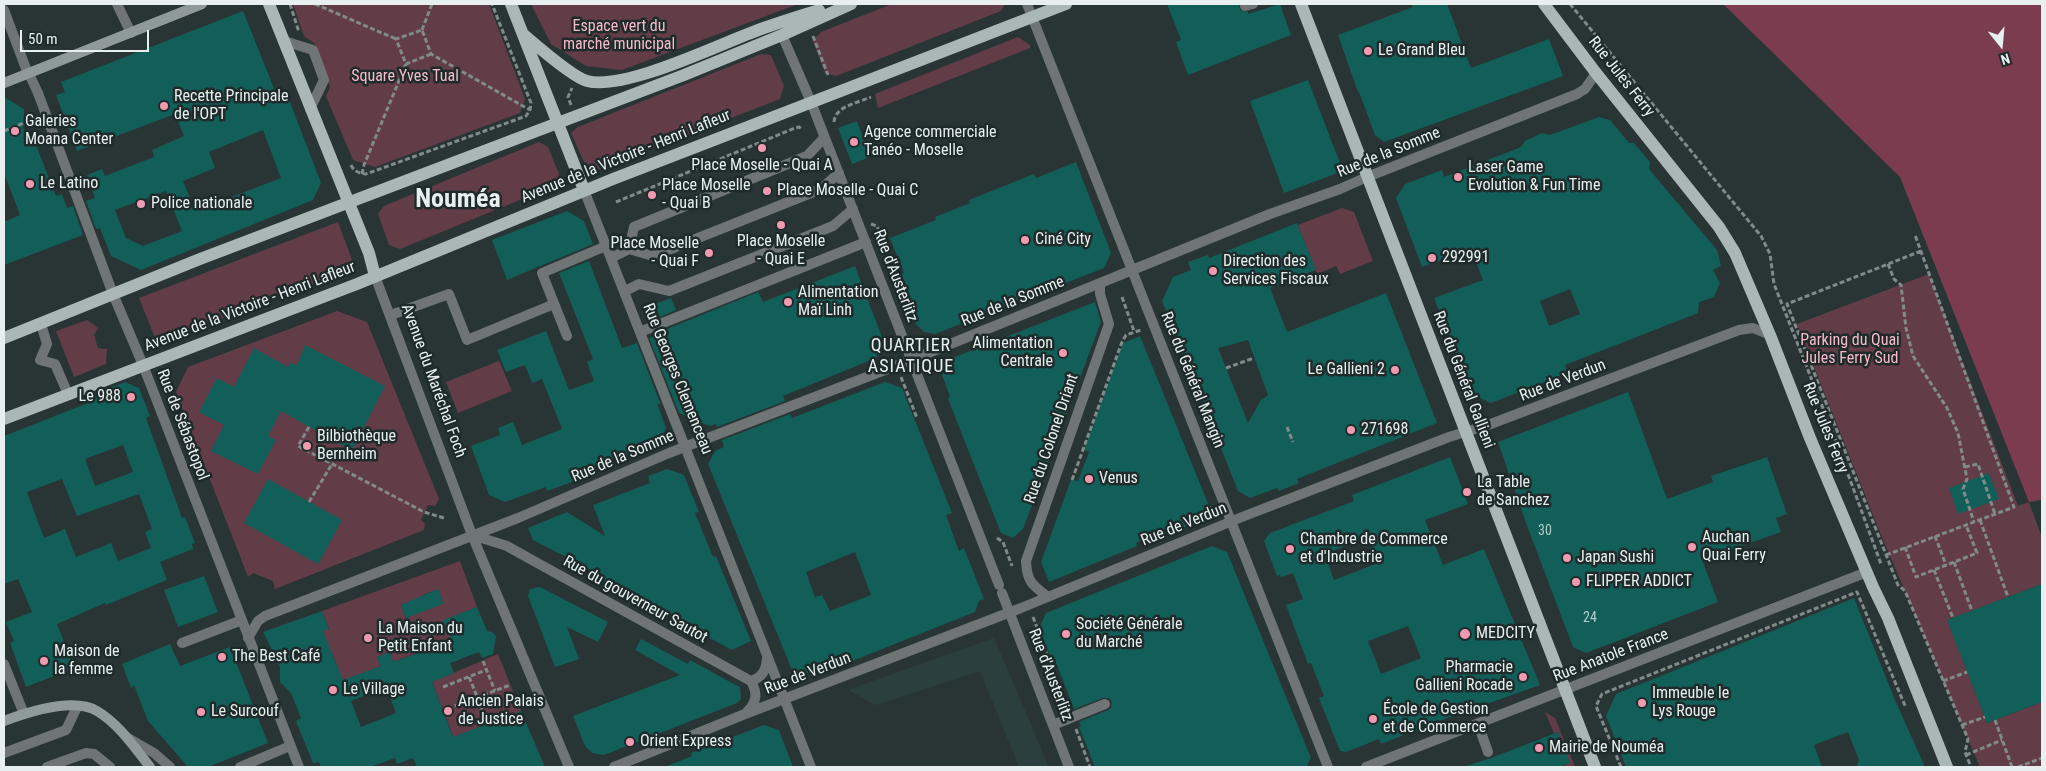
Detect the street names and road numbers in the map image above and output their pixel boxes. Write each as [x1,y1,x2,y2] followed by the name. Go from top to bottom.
[1584,33,1658,121] street label: Rue Jules Ferry
[518,106,734,208] street label: Avenue de la Victoire - Henri Lafleur
[1335,124,1443,182] street label: Rue de la Somme
[869,227,921,325] street label: Rue d'Austerlitz
[142,258,358,356] street label: Avenue de la Victoire - Henri Lafleur
[959,273,1067,331] street label: Rue de la Somme
[638,301,716,457] street label: Rue Georges Clemenceau
[396,302,470,460] street label: Avenue du Maréchal Foch
[1156,309,1228,451] street label: Rue du Général Mangin
[1428,309,1498,451] street label: Rue du Général Gallieni
[1517,356,1609,406] street label: Rue de Verdun
[152,367,212,483] street label: Rue de Sébastopol
[1021,372,1083,506] street label: Rue du Colonel Driant
[1798,380,1852,476] street label: Rue Jules Ferry
[569,427,677,487] street label: Rue de la Somme
[1138,499,1230,551] street label: Rue de Verdun
[559,552,711,648] street label: Rue du gouverneur Sautot
[1551,625,1671,687] street label: Rue Anatole France
[1024,626,1076,724] street label: Rue d'Austerlitz
[762,649,854,699] street label: Rue de Verdun

